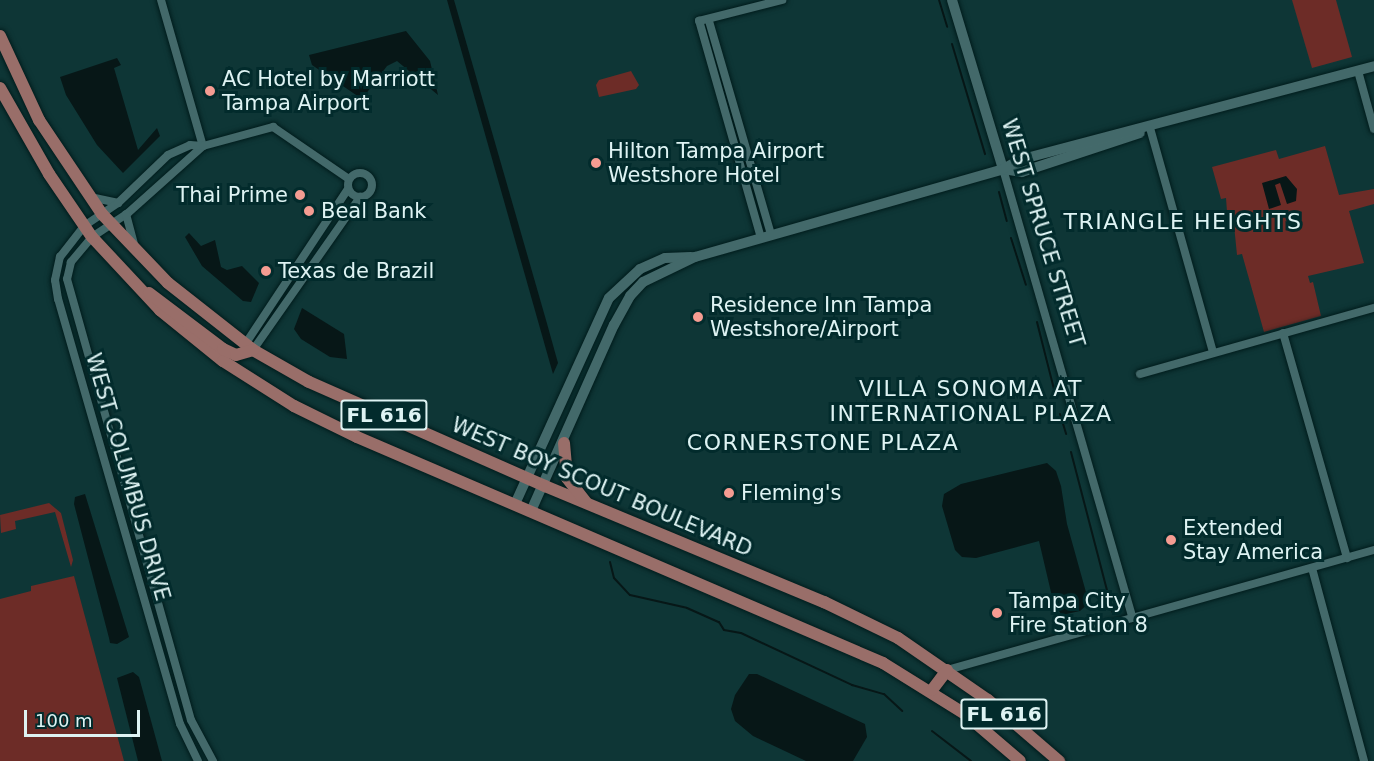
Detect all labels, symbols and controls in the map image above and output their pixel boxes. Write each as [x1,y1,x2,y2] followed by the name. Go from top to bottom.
[222,66,435,116] place label: AC Hotel by Marriott Tampa Airport
[203,84,217,98] marker: AC Hotel by Marriott Tampa Airport
[996,116,1090,350] street label: WEST SPRUCE STREET
[608,138,824,188] place label: Hilton Tampa Airport Westshore Hotel
[589,156,603,170] marker: Hilton Tampa Airport Westshore Hotel
[176,182,288,208] place label: Thai Prime
[293,188,307,202] marker: Thai Prime
[321,198,426,224] place label: Beal Bank
[302,204,316,218] marker: Beal Bank
[1064,209,1302,235] district label: TRIANGLE HEIGHTS
[278,258,434,284] place label: Texas de Brazil
[259,264,273,278] marker: Texas de Brazil
[710,292,932,342] place label: Residence Inn Tampa Westshore/Airport
[691,310,705,324] marker: Residence Inn Tampa Westshore/Airport
[81,350,175,604] street label: WEST COLUMBUS DRIVE
[829,375,1113,427] district label: VILLA SONOMA AT INTERNATIONAL PLAZA
[339,398,429,432] road number: FL 616
[448,412,756,562] street label: WEST BOY SCOUT BOULEVARD
[687,430,959,456] district label: CORNERSTONE PLAZA
[741,480,841,506] place label: Fleming's
[722,486,736,500] marker: Fleming's
[1183,515,1323,565] place label: Extended Stay America
[1164,533,1178,547] marker: Extended Stay America
[1009,588,1148,638] place label: Tampa City Fire Station 8
[990,606,1004,620] marker: Tampa City Fire Station 8
[959,697,1049,731] road number: FL 616
[27,698,142,736] scale bar
[35,710,93,731] text: 100 m

